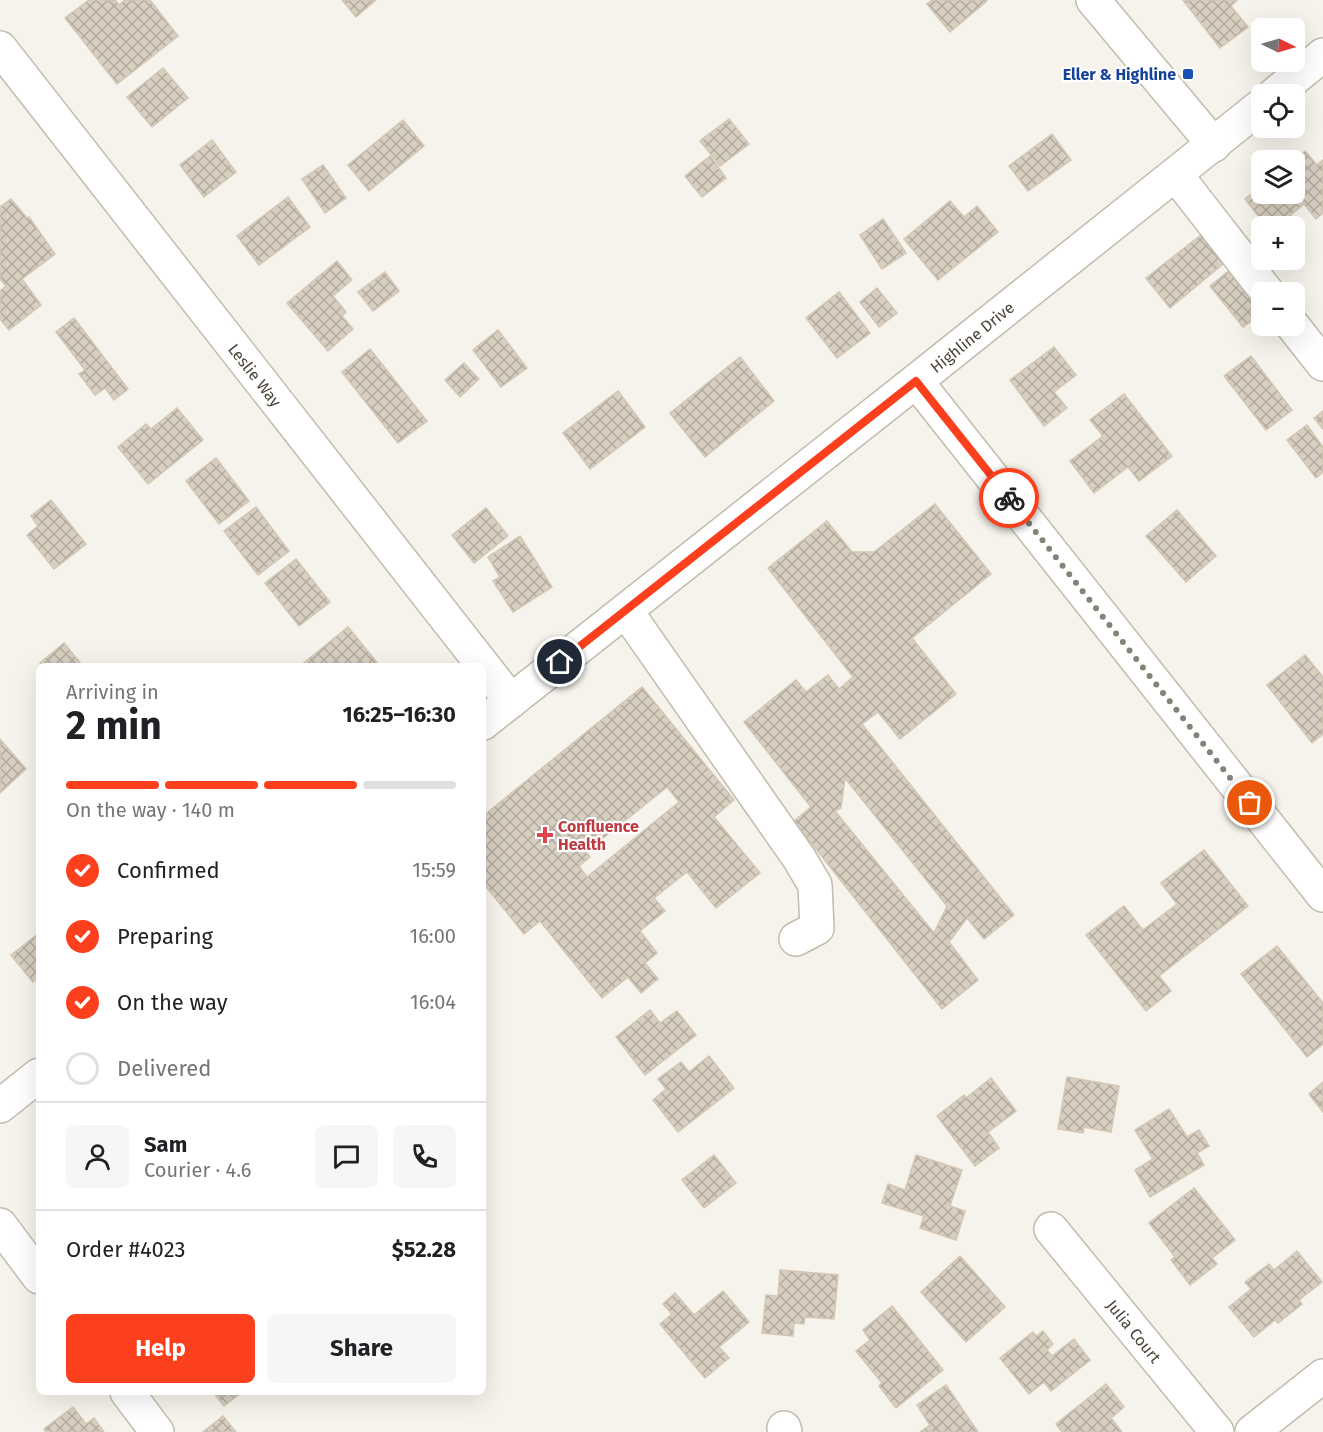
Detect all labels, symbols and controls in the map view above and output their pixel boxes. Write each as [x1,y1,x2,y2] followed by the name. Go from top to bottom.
[1251,18,1305,72] north arrow
[1251,18,1305,336] map controls
[1063,65,1176,84] place label: Eller & Highline
[1181,67,1195,81] marker: Eller & Highline
[1251,84,1305,138] button: locate
[1251,150,1305,204] button: layers
[1251,216,1305,270] button: +
[1251,282,1305,336] button: −
[927,298,1018,377] street label: Highline Drive
[224,340,285,411] street label: Leslie Way
[979,468,1039,528] courier
[993,482,1026,515] icon: bike
[534,636,585,687] pin
[543,645,576,678] icon: home
[66,680,159,704] text: Arriving in
[342,701,456,728] text: 16:25–16:30
[66,703,162,749] text: 2 min
[1224,777,1275,828] pin
[1233,786,1266,819] icon: bag
[66,798,235,822] text: On the way · 140 m
[558,817,639,854] place label: Confluence Health
[536,826,554,844] marker: Confluence Health
[66,854,99,887] icon: check
[117,857,220,884] text: Confirmed
[412,858,456,882] text: 15:59
[66,920,99,953] icon: check
[117,923,213,950] text: Preparing
[410,924,456,948] text: 16:00
[66,986,99,1019] icon: check
[117,989,228,1016] text: On the way
[410,990,456,1014] text: 16:04
[117,1055,212,1082] text: Delivered
[66,1125,129,1188] button: person
[315,1125,378,1188] button: chat
[393,1125,456,1188] button: phone
[144,1131,187,1158] text: Sam
[144,1158,251,1182] text: Courier · 4.6
[66,1236,185,1263] text: Order #4023
[392,1236,456,1263] text: $52.28
[1102,1296,1165,1367] street label: Julia Court
[66,1314,255,1383] button: Help
[267,1314,456,1383] button: Share

